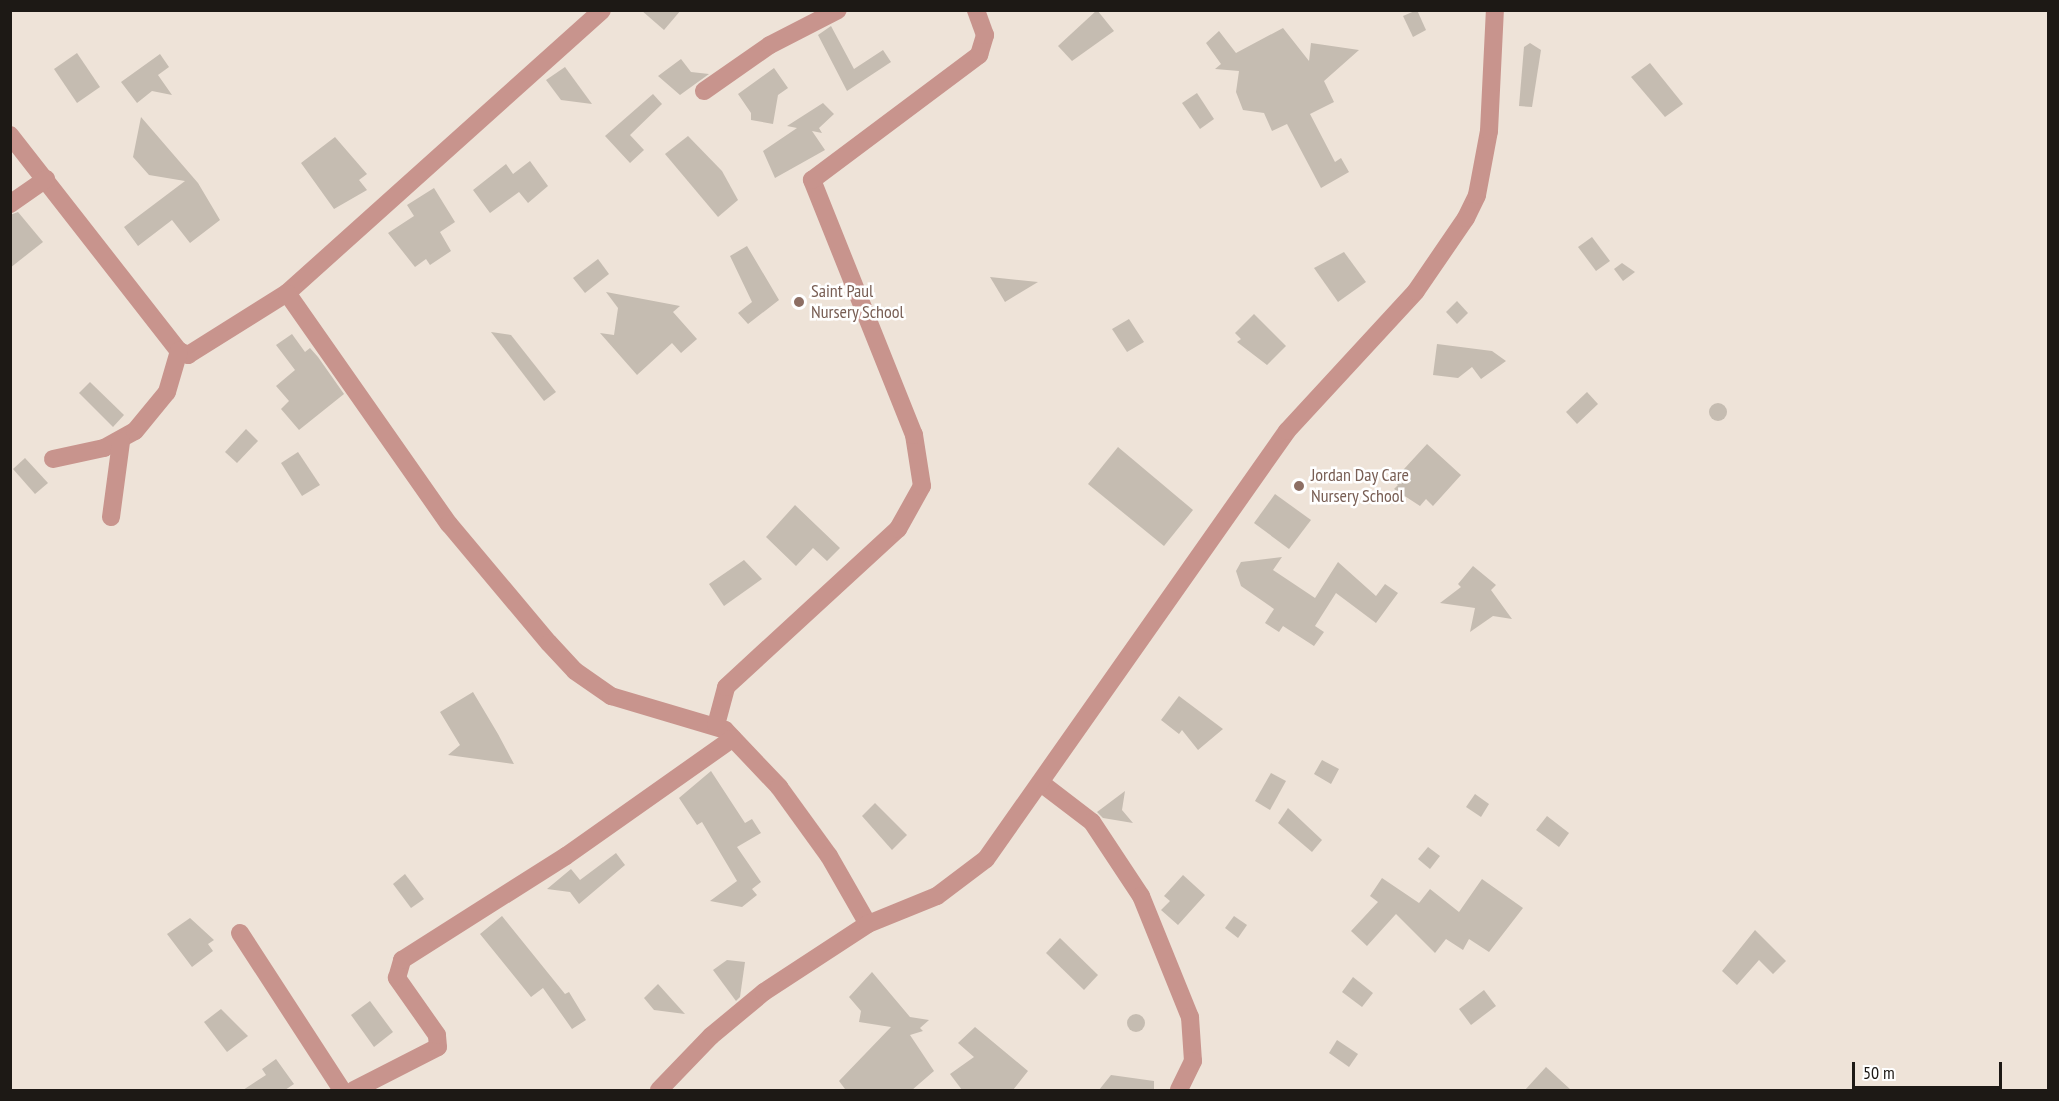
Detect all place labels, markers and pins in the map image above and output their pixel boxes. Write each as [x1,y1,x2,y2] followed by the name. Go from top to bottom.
[811,281,904,324] place label: Saint Paul Nursery School
[792,295,806,309] marker: Saint Paul Nursery School
[1311,465,1410,508] place label: Jordan Day Care Nursery School
[1292,479,1306,493] marker: Jordan Day Care Nursery School

